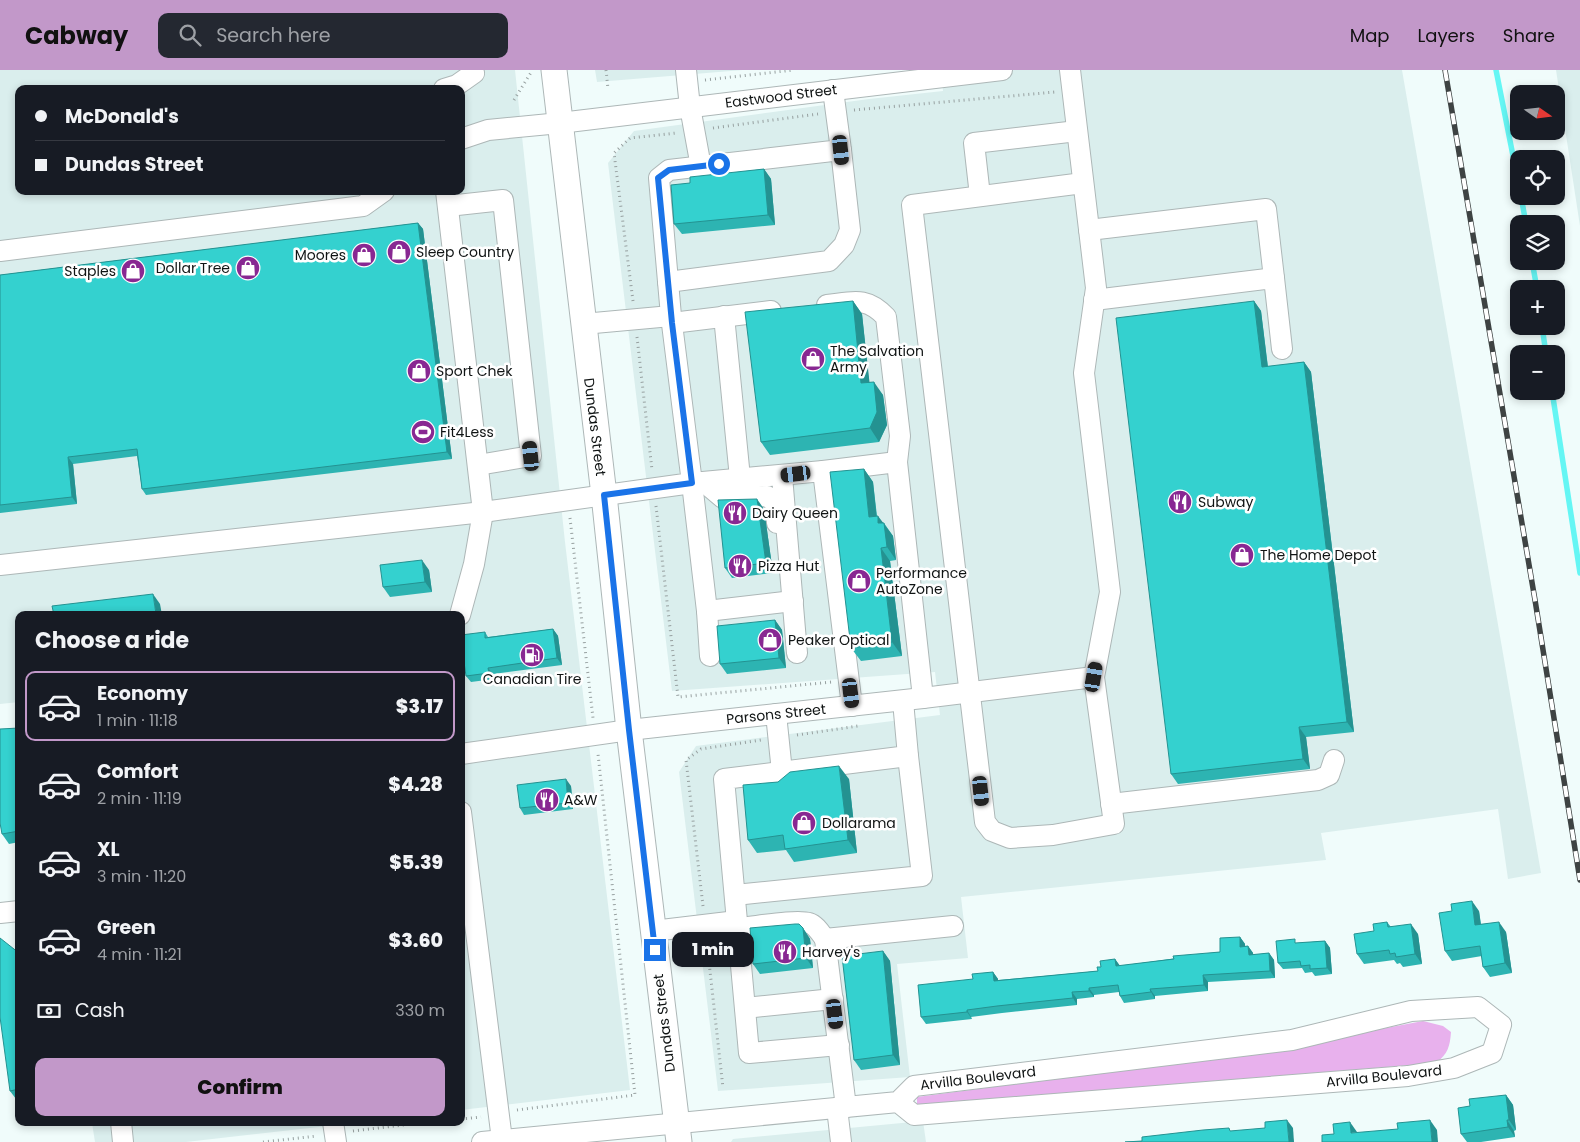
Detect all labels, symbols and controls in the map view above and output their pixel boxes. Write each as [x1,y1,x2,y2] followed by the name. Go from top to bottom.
[158,13,508,58] search box
[25,19,128,52] text: Cabway
[176,21,204,49] icon: search
[216,22,331,49] text: Search here
[1350,23,1390,48] text: Map
[1418,23,1475,48] text: Layers
[1503,23,1555,48] text: Share
[724,79,838,113] street label: Eastwood Street
[1510,85,1565,140] north arrow
[1510,85,1565,400] map controls
[65,103,179,130] text: McDonald's
[831,134,850,166] car
[1510,150,1565,205] button: locate
[65,151,204,178] text: Dundas Street
[708,153,730,175] route start
[1510,215,1565,270] button: layers
[386,239,412,265] shop icon: Sleep Country
[351,242,377,268] shop icon: Moores
[416,242,514,262] place label: Sleep Country
[295,245,346,265] place label: Moores
[235,255,261,281] shop icon: Dollar Tree
[120,258,146,284] shop icon: Staples
[156,258,230,278] place label: Dollar Tree
[64,261,116,281] place label: Staples
[1510,280,1565,335] button: +
[830,341,924,377] place label: The Salvation Army
[1510,345,1565,400] button: −
[800,346,826,372] shop icon: The Salvation Army
[406,358,432,384] shop icon: Sport Chek
[436,361,513,381] place label: Sport Chek
[579,377,611,477] street label: Dundas Street
[410,419,436,445] sports icon: Fit4Less
[440,422,494,442] place label: Fit4Less
[521,440,540,472] car
[780,465,811,483] car
[1167,489,1193,515] restaurant icon: Subway
[1198,492,1254,512] place label: Subway
[722,500,748,526] restaurant icon: Dairy Queen
[752,503,838,523] place label: Dairy Queen
[1229,542,1255,568] shop icon: The Home Depot
[1260,545,1377,565] place label: The Home Depot
[727,553,753,579] restaurant icon: Pizza Hut
[758,556,819,576] place label: Pizza Hut
[876,563,967,599] place label: Performance AutoZone
[846,568,872,594] shop icon: Performance AutoZone
[35,625,189,656] text: Choose a ride
[757,627,783,653] shop icon: Peaker Optical
[788,630,890,650] place label: Peaker Optical
[519,642,545,668] fuel station icon: Canadian Tire
[1084,661,1103,693] car
[483,669,582,689] place label: Canadian Tire
[841,677,860,709] car
[97,680,188,707] text: Economy
[37,684,82,729] icon: car
[396,693,443,720] text: $3.17
[725,699,827,729] street label: Parsons Street
[97,709,178,732] text: 1 min · 11:18
[97,758,179,785] text: Comfort
[37,762,82,807] icon: car
[388,771,443,798] text: $4.28
[971,775,990,807] car
[97,787,182,810] text: 2 min · 11:19
[534,787,560,813] restaurant icon: A&W
[564,790,598,810] place label: A&W
[791,810,817,836] shop icon: Dollarama
[822,813,896,833] place label: Dollarama
[97,836,120,863] text: XL
[37,840,82,885] icon: car
[389,849,443,876] text: $5.39
[97,865,186,888] text: 3 min · 11:20
[97,914,156,941] text: Green
[37,918,82,963] icon: car
[389,927,443,954] text: $3.60
[672,932,755,968] callout: 1 min
[692,938,734,961] text: 1 min
[644,939,666,961] route end
[772,939,798,965] restaurant icon: Harvey's
[802,942,860,962] place label: Harvey's
[97,943,182,966] text: 4 min · 11:21
[648,973,680,1073] street label: Dundas Street
[35,997,63,1025] icon: cash
[75,997,125,1024] text: Cash
[825,998,844,1030] car
[395,999,445,1022] text: 330 m
[35,1058,445,1116] button: Confirm
[1325,1060,1443,1092] street label: Arvilla Boulevard
[919,1061,1037,1095] street label: Arvilla Boulevard

